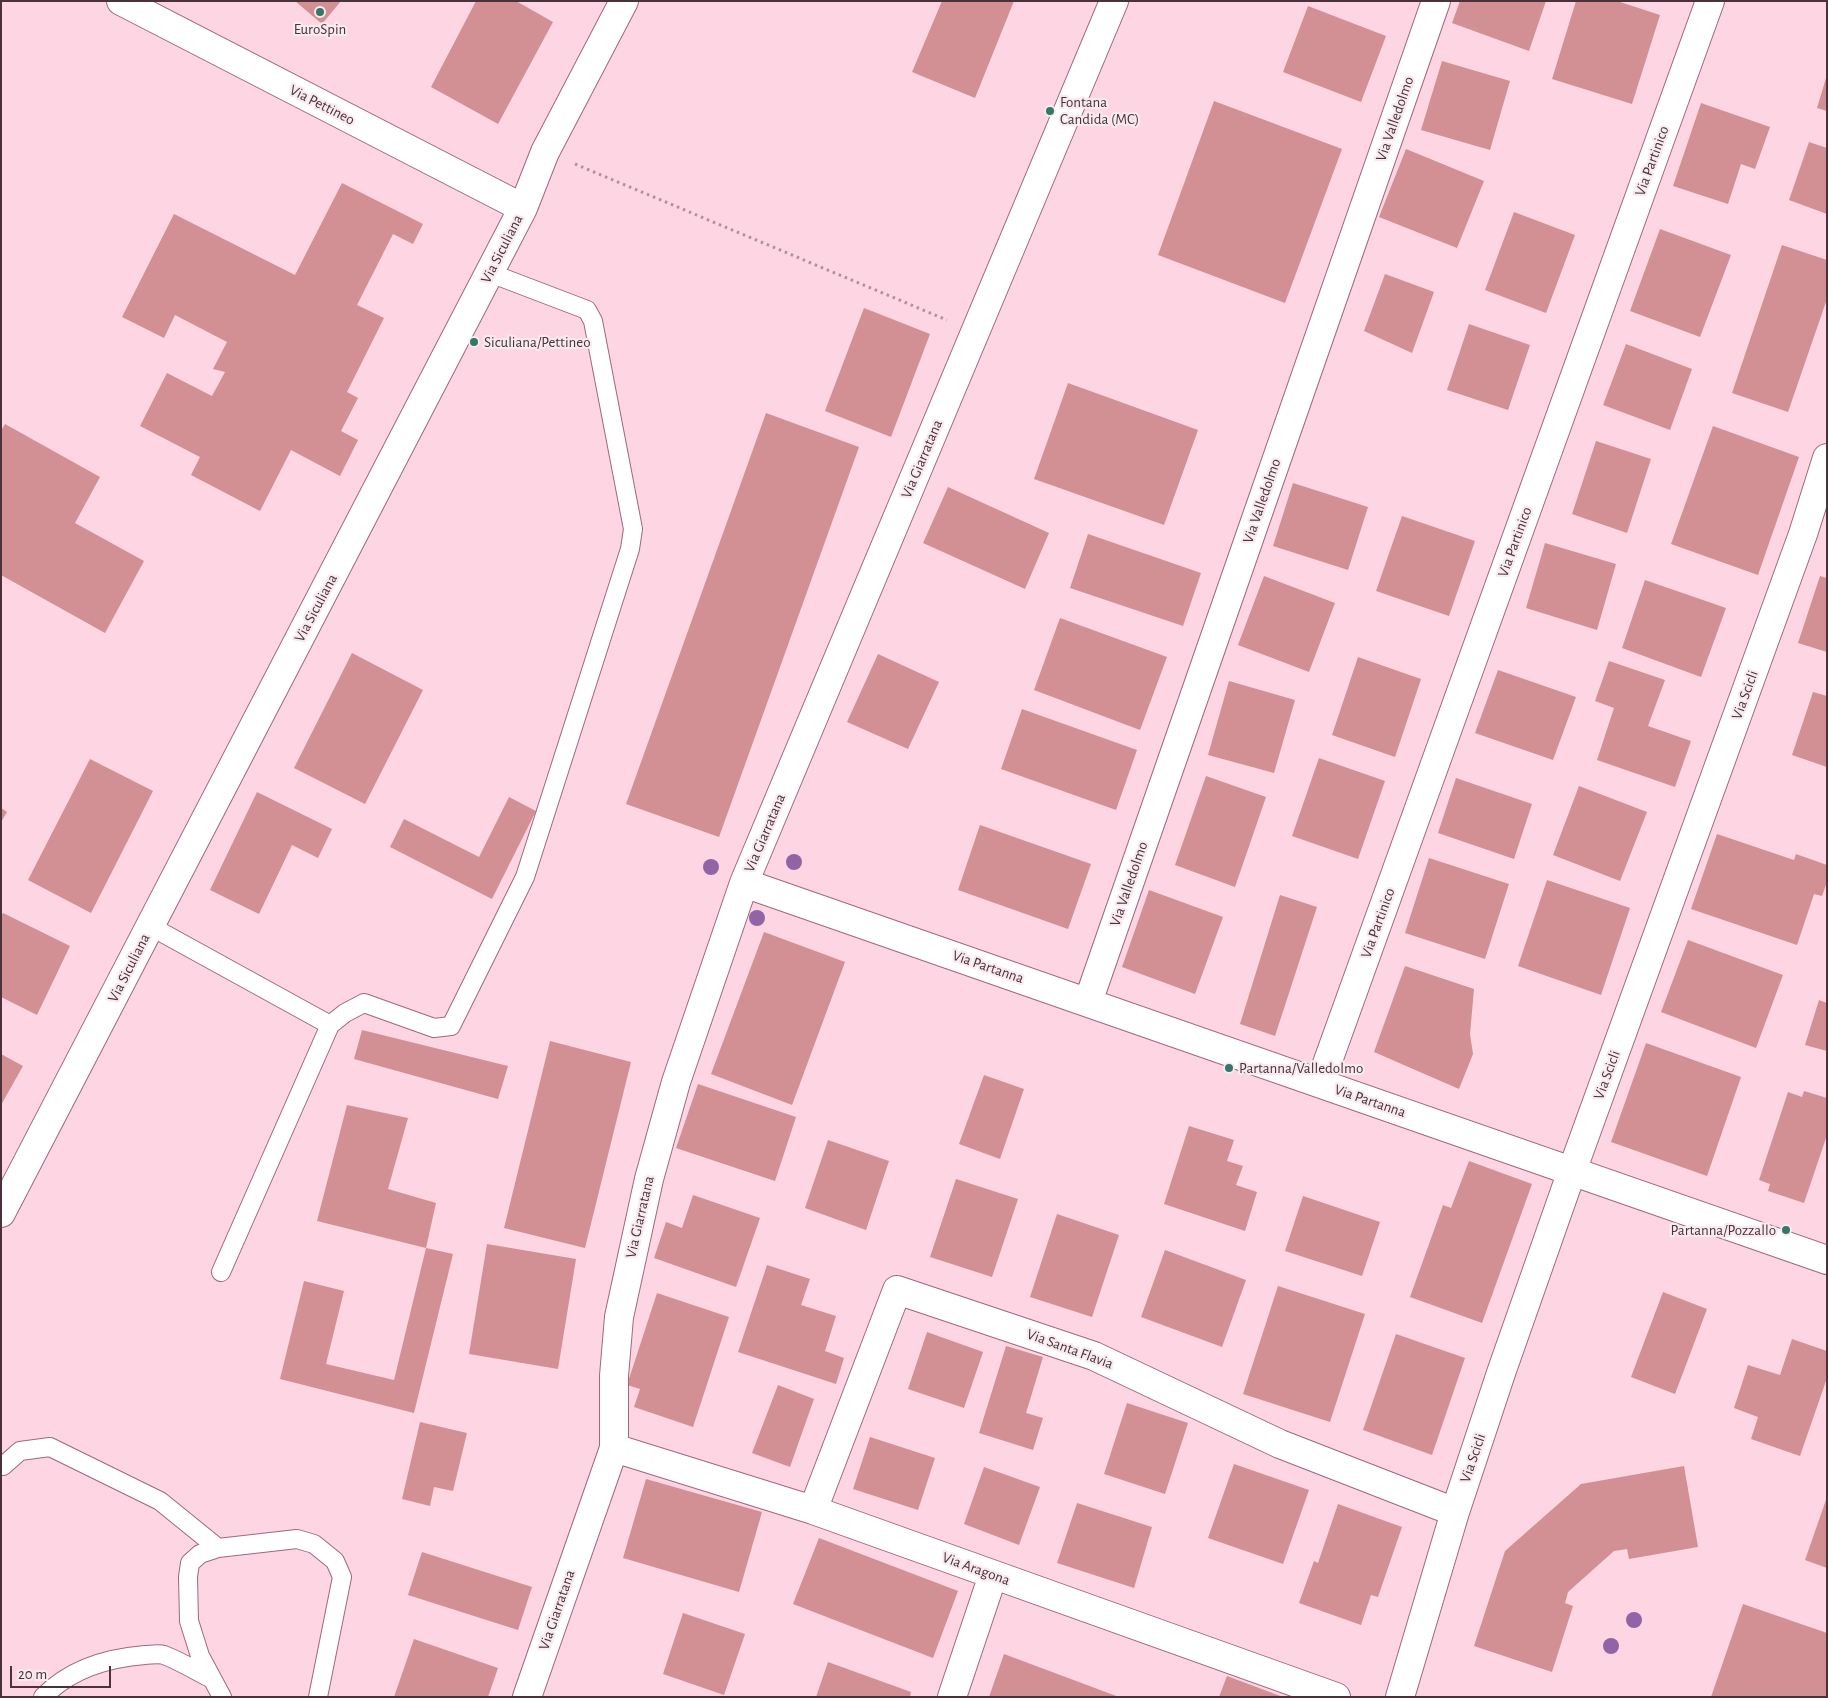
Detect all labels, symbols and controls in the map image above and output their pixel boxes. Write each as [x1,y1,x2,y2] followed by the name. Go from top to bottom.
[314,6,326,18] marker: EuroSpin
[294,20,346,38] place label: EuroSpin
[1372,74,1418,164] street label: Via Valledolmo
[286,81,358,129] street label: Via Pettineo
[1060,93,1139,128] place label: Fontana Candida (MC)
[1044,105,1056,117] marker: Fontana Candida (MC)
[1631,123,1673,199] street label: Via Partinico
[477,212,527,286] street label: Via Siculiana
[484,333,591,351] place label: Siculiana/Pettineo
[468,336,480,348] marker: Siculiana/Pettineo
[897,417,947,501] street label: Via Giarratana
[1239,456,1285,546] street label: Via Valledolmo
[1494,504,1536,580] street label: Via Partinico
[291,571,341,645] street label: Via Siculiana
[1728,668,1762,722] street label: Via Scicli
[740,791,790,875] street label: Via Giarratana
[1106,839,1152,929] street label: Via Valledolmo
[1357,885,1399,961] street label: Via Partinico
[104,931,154,1005] street label: Via Siculiana
[950,946,1026,988] street label: Via Partanna
[1590,1048,1624,1102] street label: Via Scicli
[1239,1059,1363,1077] place label: Partanna/Valledolmo
[1223,1062,1235,1074] marker: Partanna/Valledolmo
[1332,1080,1408,1122] street label: Via Partanna
[622,1174,658,1260] street label: Via Giarratana
[1670,1221,1776,1239] place label: Partanna/Pozzallo
[1780,1224,1792,1236] marker: Partanna/Pozzallo
[1024,1325,1116,1373] street label: Via Santa Flavia
[1456,1431,1490,1485] street label: Via Scicli
[940,1548,1012,1590] street label: Via Aragona
[535,1568,579,1652] street label: Via Giarratana
[12,1656,114,1688] scale bar
[18,1667,47,1682] text: 20 m

